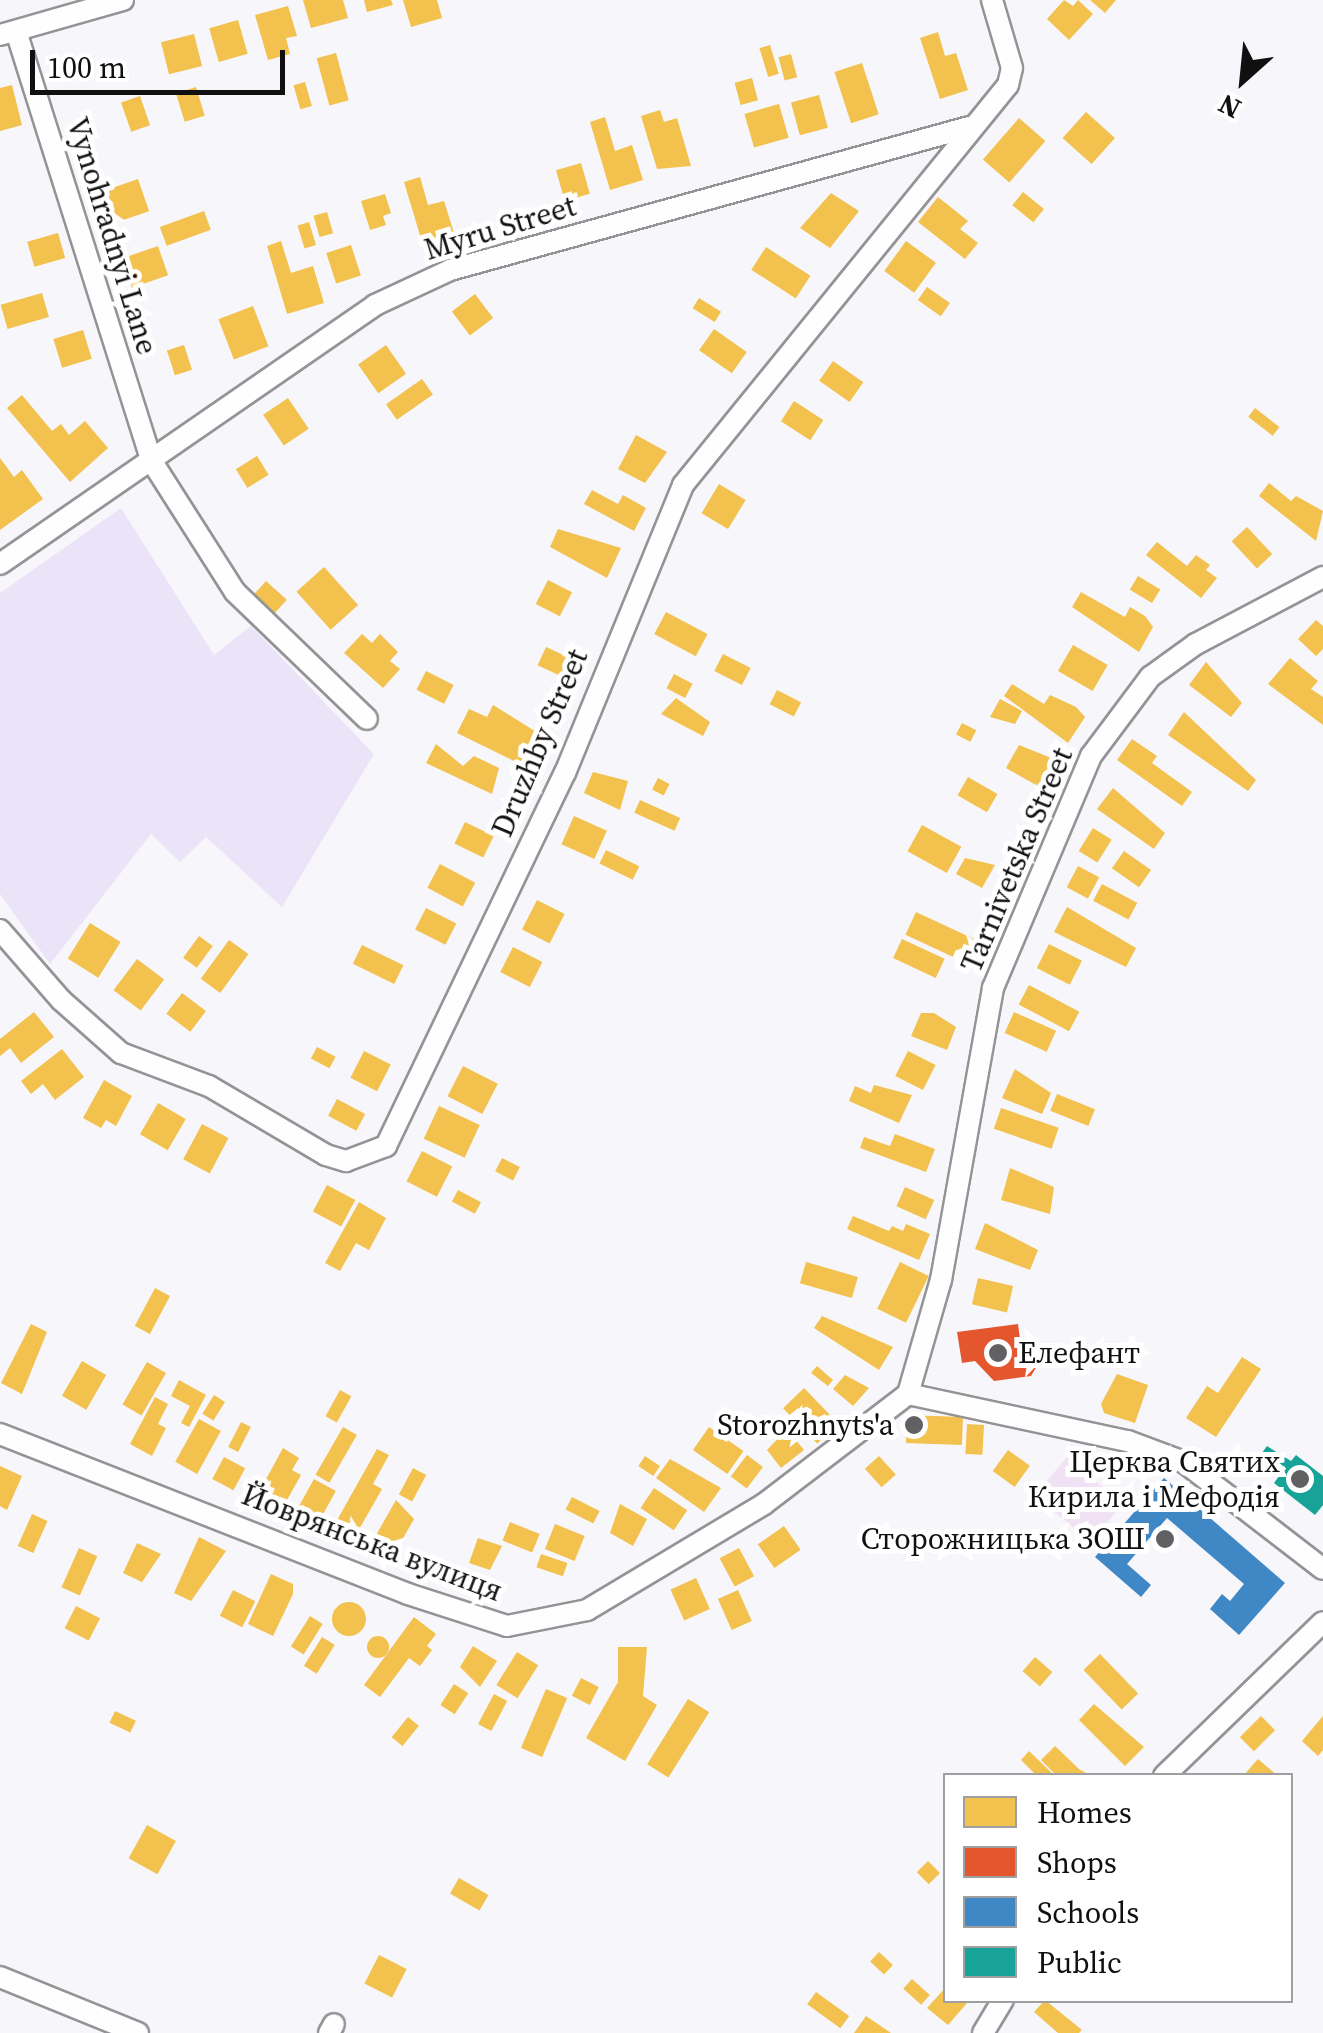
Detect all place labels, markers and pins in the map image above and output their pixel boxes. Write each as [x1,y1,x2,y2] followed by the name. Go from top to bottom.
[1018,1335,1140,1371] place label: Елефант
[987,1342,1009,1364] marker: Елефант
[717,1407,894,1443] place label: Storozhnyts'a
[903,1414,925,1436] marker: Storozhnyts'a
[1028,1444,1280,1514] place label: Церква Святих Кирила і Мефодія
[1289,1468,1311,1490] marker: Церква Святих Кирила і Мефодія
[861,1521,1145,1557] place label: Сторожницька ЗОШ
[1154,1528,1176,1550] marker: Сторожницька ЗОШ

